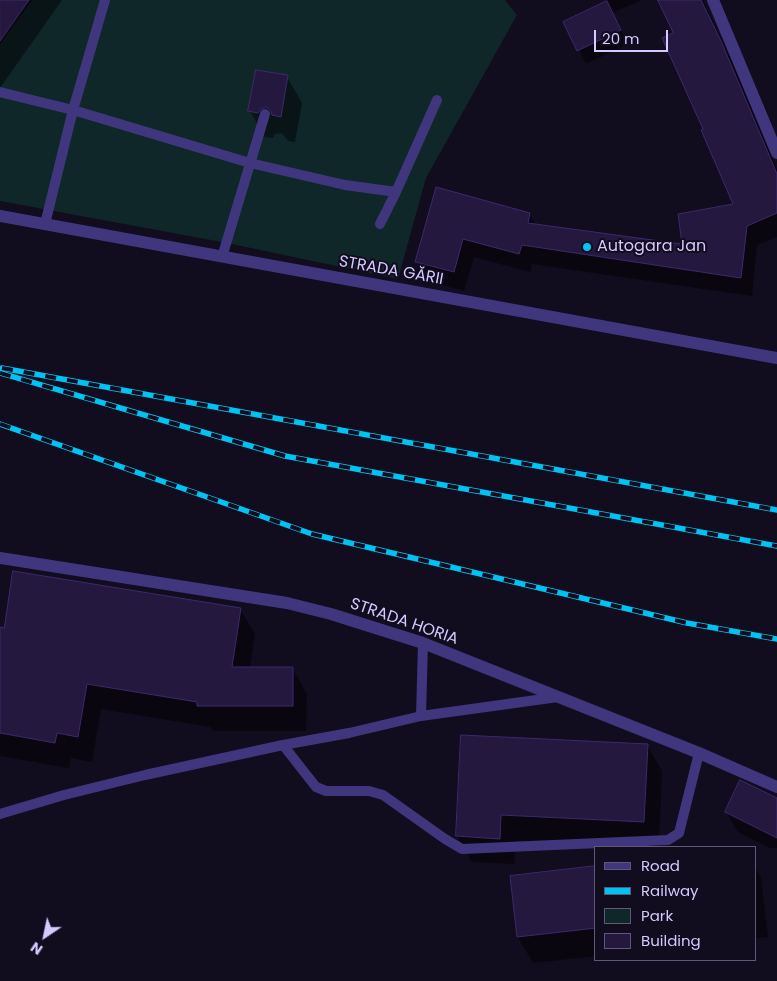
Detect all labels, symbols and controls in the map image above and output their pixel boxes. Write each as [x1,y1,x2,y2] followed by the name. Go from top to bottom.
[597,20,671,52] scale bar
[602,28,640,49] text: 20 m
[597,237,706,257] place label: Autogara Jan
[581,241,593,253] marker: Autogara Jan
[337,252,445,290] street label: STRADA GĂRII
[347,595,461,649] street label: STRADA HORIA
[594,846,757,961] legend
[641,855,680,876] text: Road
[641,880,699,901] text: Railway
[641,905,673,926] text: Park
[20,911,70,961] north arrow
[641,930,701,951] text: Building
[27,937,47,960] text: N

